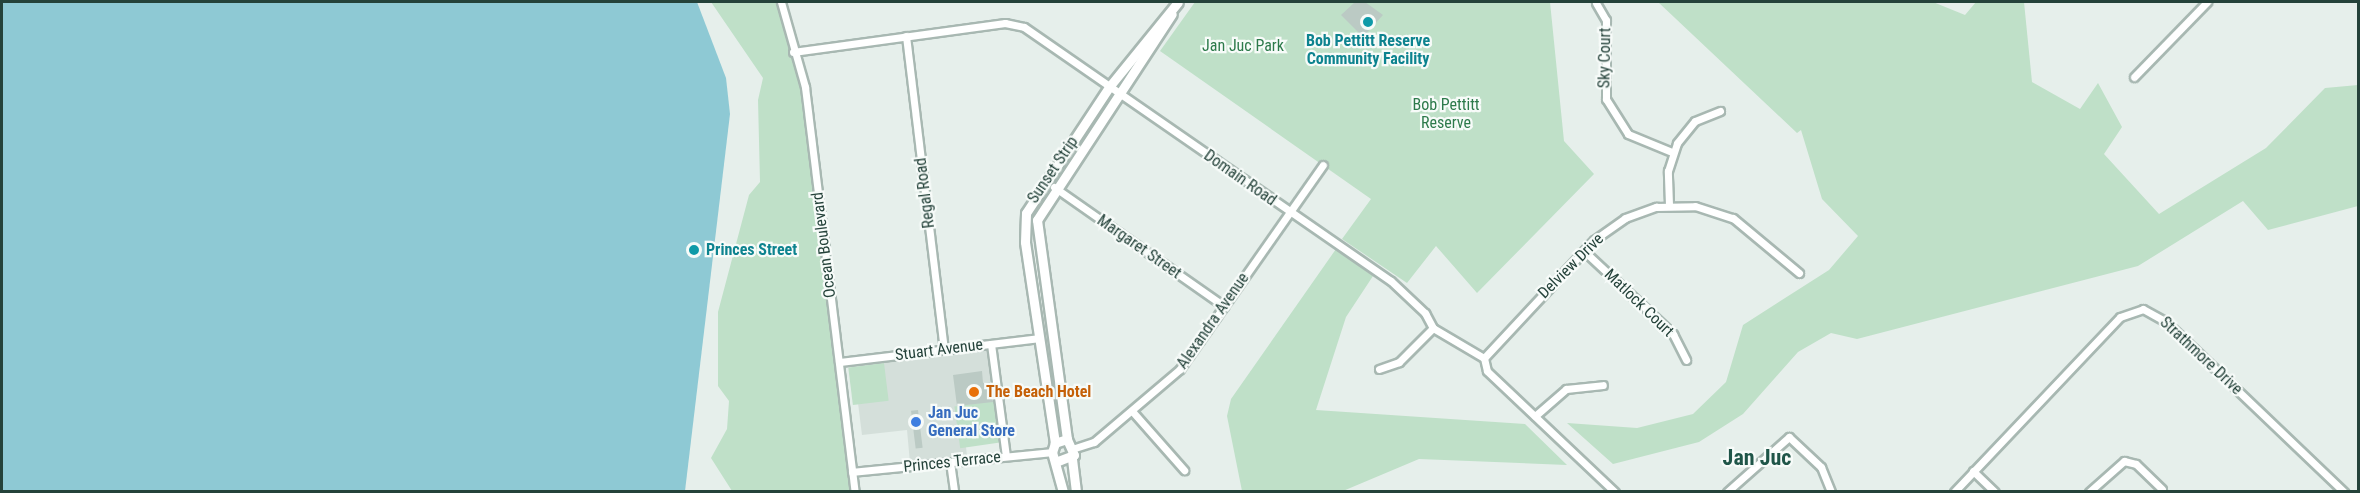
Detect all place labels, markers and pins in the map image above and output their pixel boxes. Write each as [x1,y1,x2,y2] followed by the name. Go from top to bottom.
[1361,15,1375,29] marker: Bob Pettitt Reserve Community Facility
[1306,31,1430,69] place label: Bob Pettitt Reserve Community Facility
[706,240,797,260] place label: Princes Street
[687,243,701,257] marker: Princes Street
[986,382,1091,402] place label: The Beach Hotel
[967,385,981,399] marker: The Beach Hotel
[928,403,1015,441] place label: Jan Juc General Store
[909,415,923,429] marker: Jan Juc General Store

